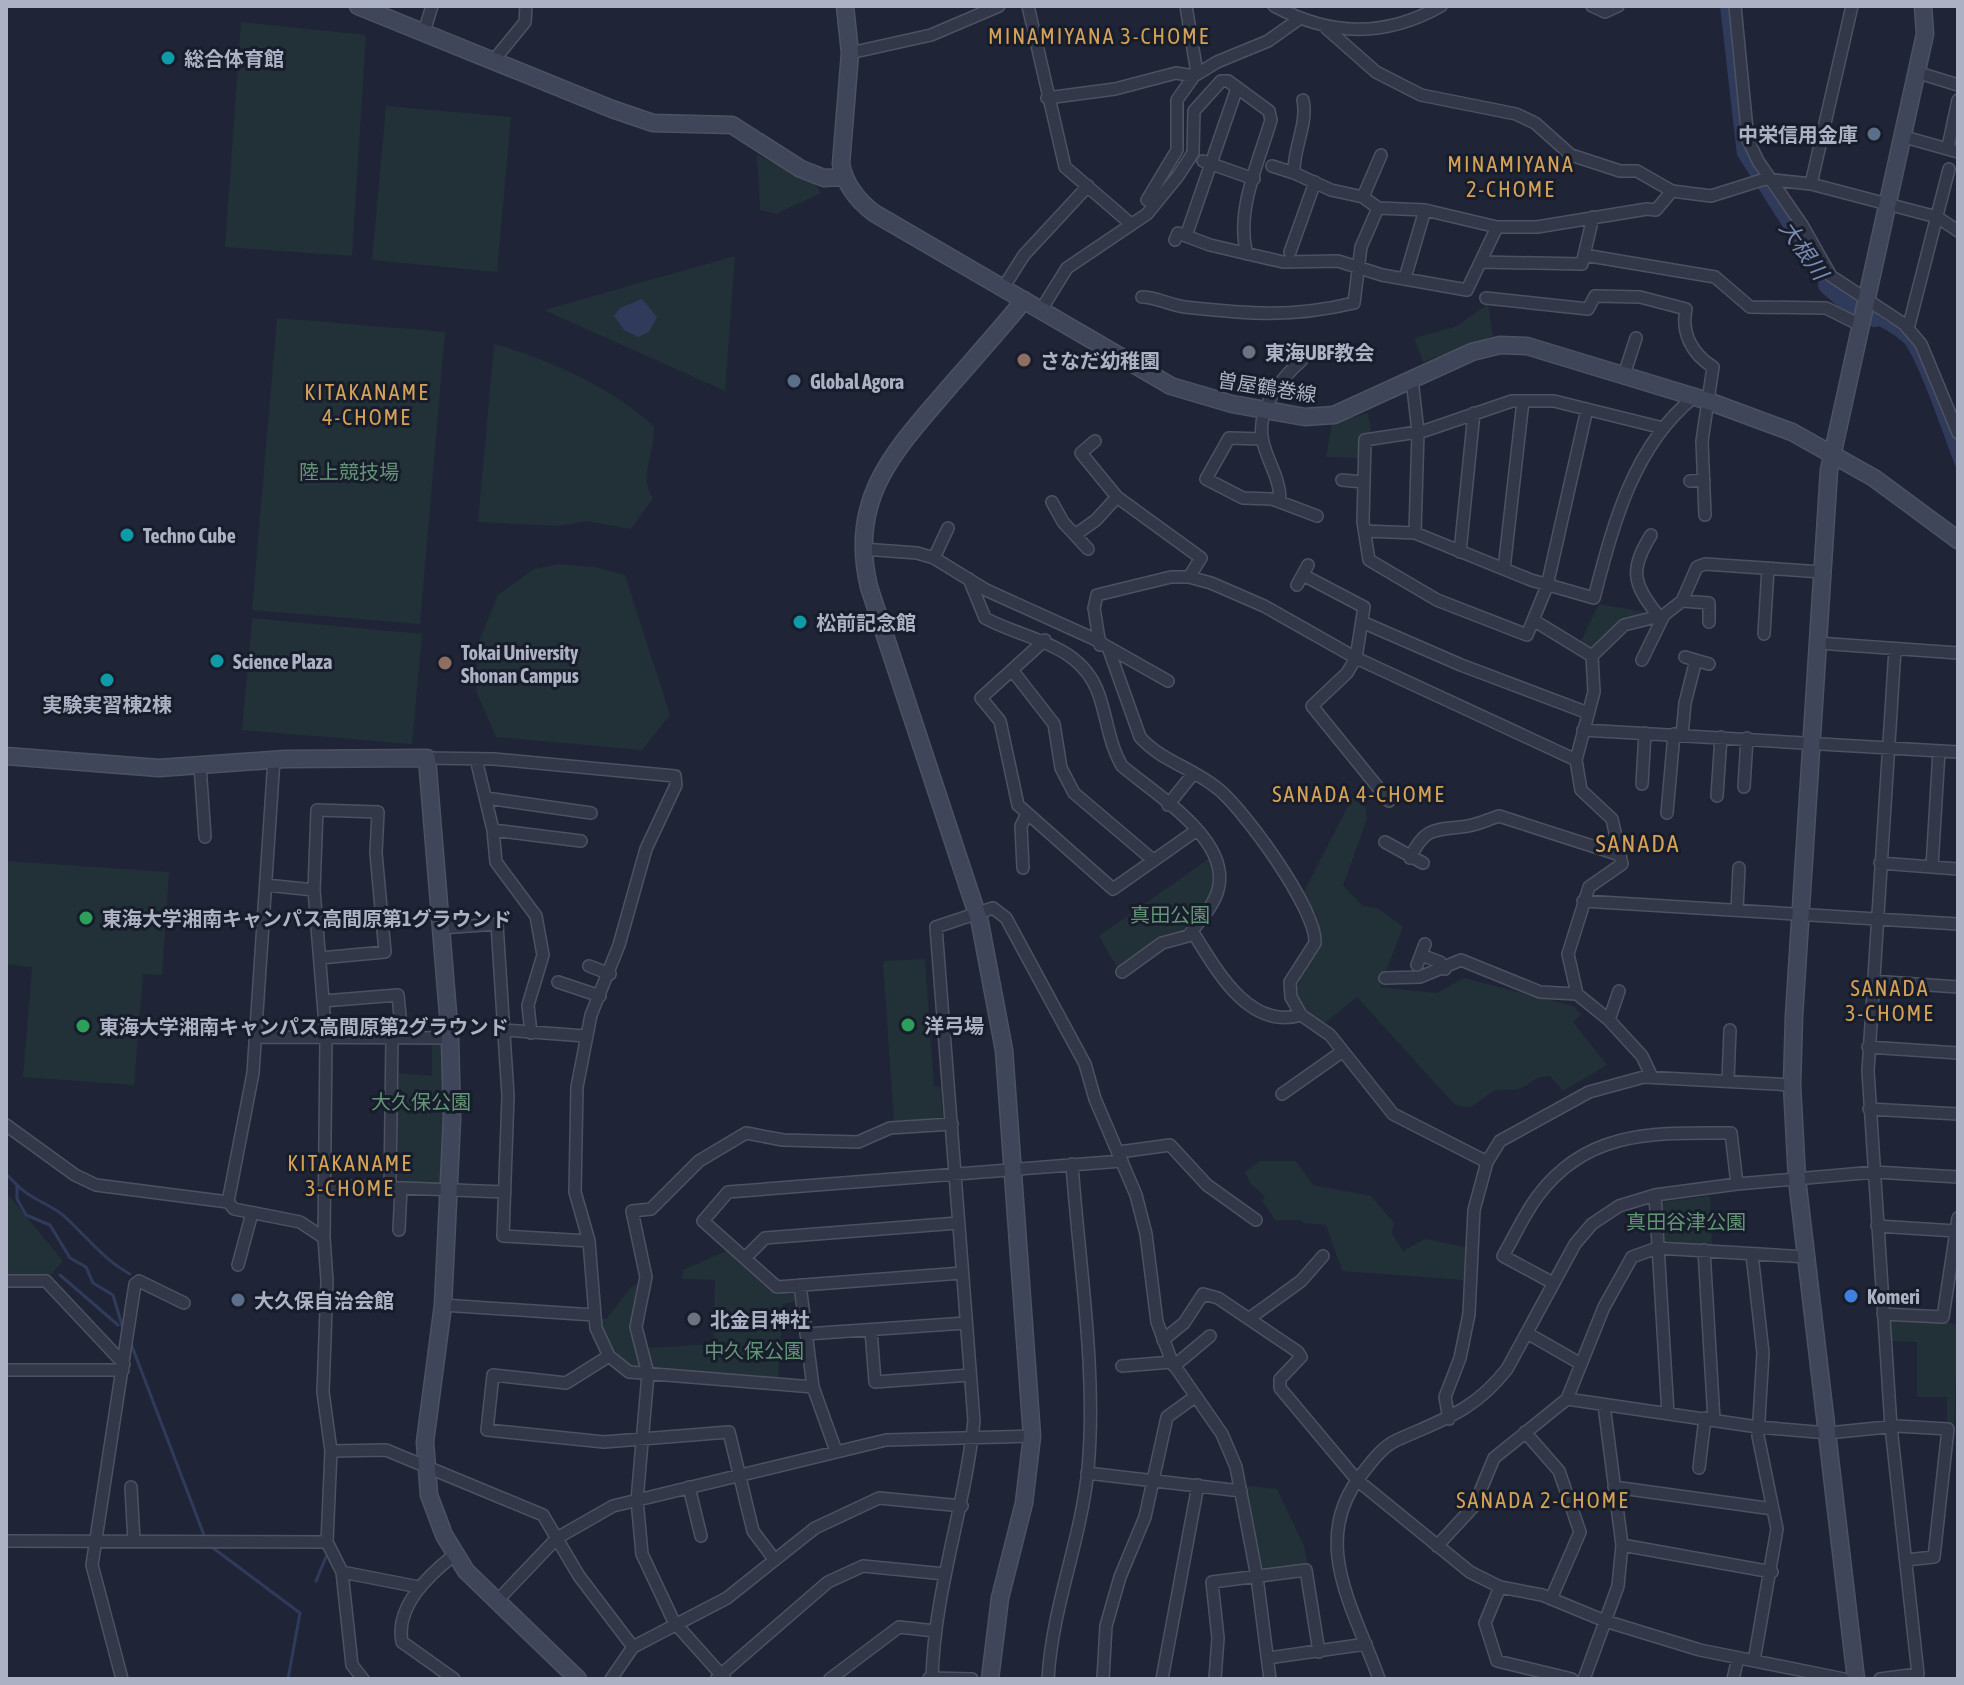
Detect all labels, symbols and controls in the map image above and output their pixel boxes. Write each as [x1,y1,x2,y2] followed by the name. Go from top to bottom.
[988,23,1210,49] district label: MINAMIYANA 3-CHOME
[184,47,284,70] place label: 総合体育館
[159,49,177,67] marker: 総合体育館
[1738,123,1858,146] place label: 中栄信用金庫
[1865,125,1883,143] marker: 中栄信用金庫
[1447,151,1575,202] district label: MINAMIYANA 2-CHOME
[1774,216,1835,286] water label: 大根川
[1265,341,1374,364] place label: 東海UBF教会
[1240,343,1258,361] marker: 東海UBF教会
[1040,349,1160,372] place label: さなだ幼稚園
[1015,351,1033,369] marker: さなだ幼稚園
[1216,368,1318,406] street label: 曽屋鶴巻線
[810,370,904,393] place label: Global Agora
[785,372,803,390] marker: Global Agora
[304,379,430,430] district label: KITAKANAME 4-CHOME
[299,460,399,483] park label: 陸上競技場
[143,524,236,547] place label: Techno Cube
[118,526,136,544] marker: Techno Cube
[816,611,916,634] place label: 松前記念館
[791,613,809,631] marker: 松前記念館
[461,641,579,687] place label: Tokai University Shonan Campus
[233,650,332,673] place label: Science Plaza
[208,652,226,670] marker: Science Plaza
[436,654,454,672] marker: Tokai University Shonan Campus
[98,671,116,689] marker: 実験実習棟2棟
[42,693,172,716] place label: 実験実習棟2棟
[1272,781,1446,807] district label: SANADA 4-CHOME
[1596,830,1680,857] district label: SANADA
[1130,903,1210,926] park label: 真田公園
[102,907,511,930] place label: 東海大学湘南キャンパス高間原第1グラウンド
[77,909,95,927] marker: 東海大学湘南キャンパス高間原第1グラウンド
[1845,975,1935,1026] district label: SANADA 3-CHOME
[924,1014,984,1037] place label: 洋弓場
[99,1015,508,1038] place label: 東海大学湘南キャンパス高間原第2グラウンド
[899,1016,917,1034] marker: 洋弓場
[74,1017,92,1035] marker: 東海大学湘南キャンパス高間原第2グラウンド
[371,1090,471,1113] park label: 大久保公園
[287,1150,413,1201] district label: KITAKANAME 3-CHOME
[1626,1210,1746,1233] park label: 真田谷津公園
[1867,1285,1920,1308] place label: Komeri
[1842,1287,1860,1305] marker: Komeri
[254,1289,394,1312] place label: 大久保自治会館
[229,1291,247,1309] marker: 大久保自治会館
[710,1308,810,1331] place label: 北金目神社
[685,1310,703,1328] marker: 北金目神社
[704,1339,804,1362] park label: 中久保公園
[1456,1487,1630,1513] district label: SANADA 2-CHOME

